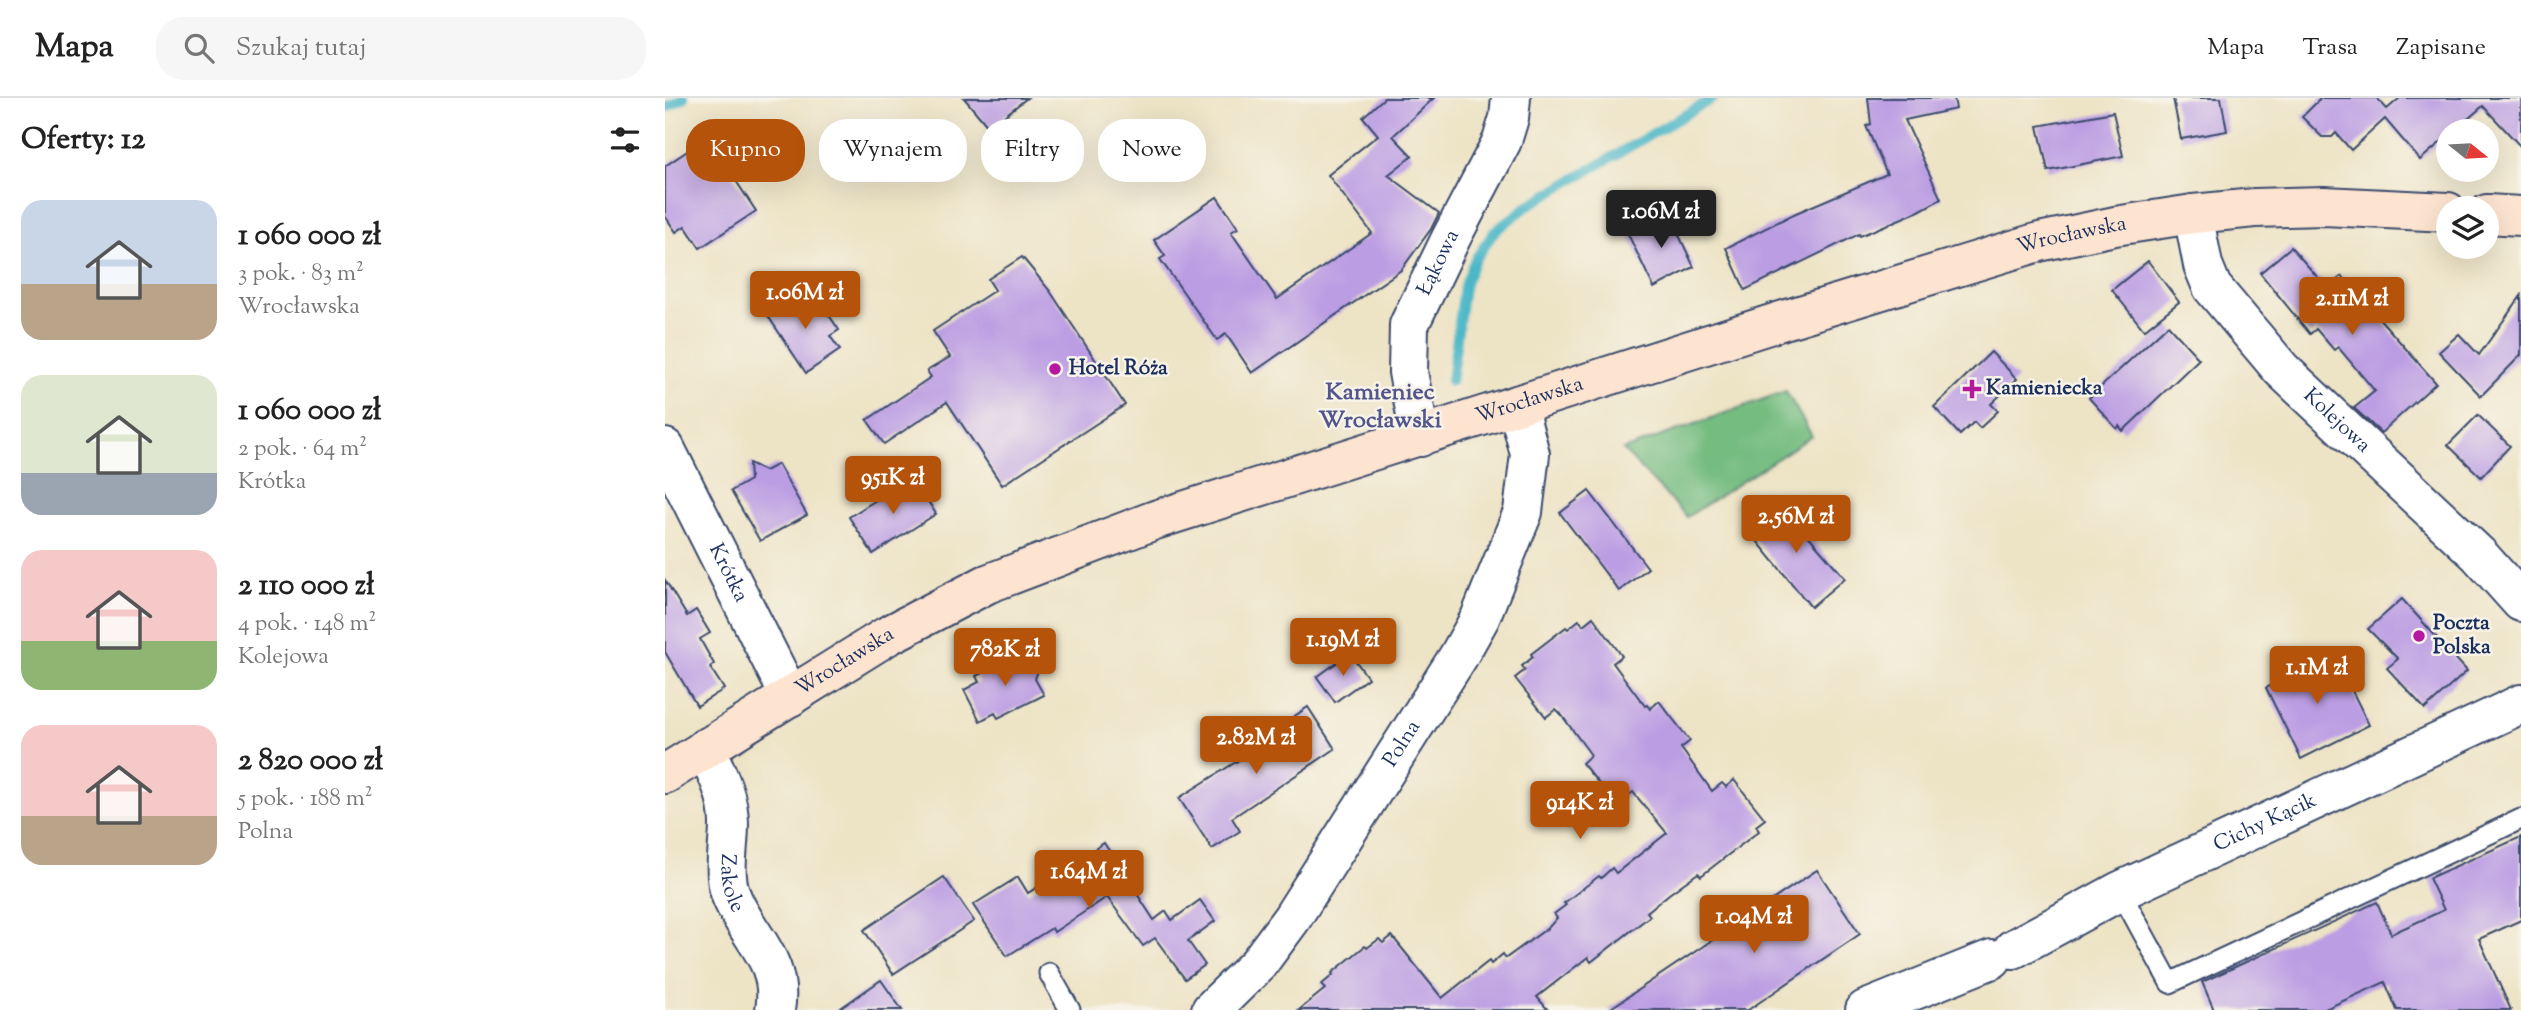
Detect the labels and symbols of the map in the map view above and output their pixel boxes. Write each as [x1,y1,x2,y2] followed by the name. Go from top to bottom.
[2436,119,2499,182] north arrow
[1589,190,1733,250] pin: 1.06M zł
[2013,209,2129,263] street label: Wrocławska
[1410,224,1468,301] street label: Łąkowa
[733,272,877,331] pin: 1.06M zł
[2280,278,2424,337] pin: 2.11M zł
[1069,354,1168,384] place label: Hotel Róża
[1047,361,1063,377] marker: Hotel Róża
[1472,370,1588,432] street label: Wrocławska
[1986,374,2103,404] place label: Kamieniecka
[1319,376,1442,438] district label: Kamieniec Wrocławski
[1964,381,1980,397] marker: Kamieniecka
[2296,382,2377,461] street label: Kolejowa
[828,456,958,516] pin: 951K zł
[1724,496,1868,555] pin: 2.56M zł
[700,539,755,608] street label: Krótka
[2433,609,2491,663] place label: Poczta Polska
[1271,618,1415,678] pin: 1.19M zł
[790,620,900,704] street label: Wrocławska
[940,628,1070,688] pin: 782K zł
[2411,628,2427,644] marker: Poczta Polska
[2252,646,2382,706] pin: 1.1M zł
[1376,715,1429,773] street label: Polna
[1184,716,1328,776] pin: 2.82M zł
[1515,782,1645,841] pin: 914K zł
[2209,786,2322,860] street label: Cichy Kącik
[1017,850,1161,910] pin: 1.64M zł
[712,853,752,918] street label: Zakole
[1682,896,1826,955] pin: 1.04M zł

